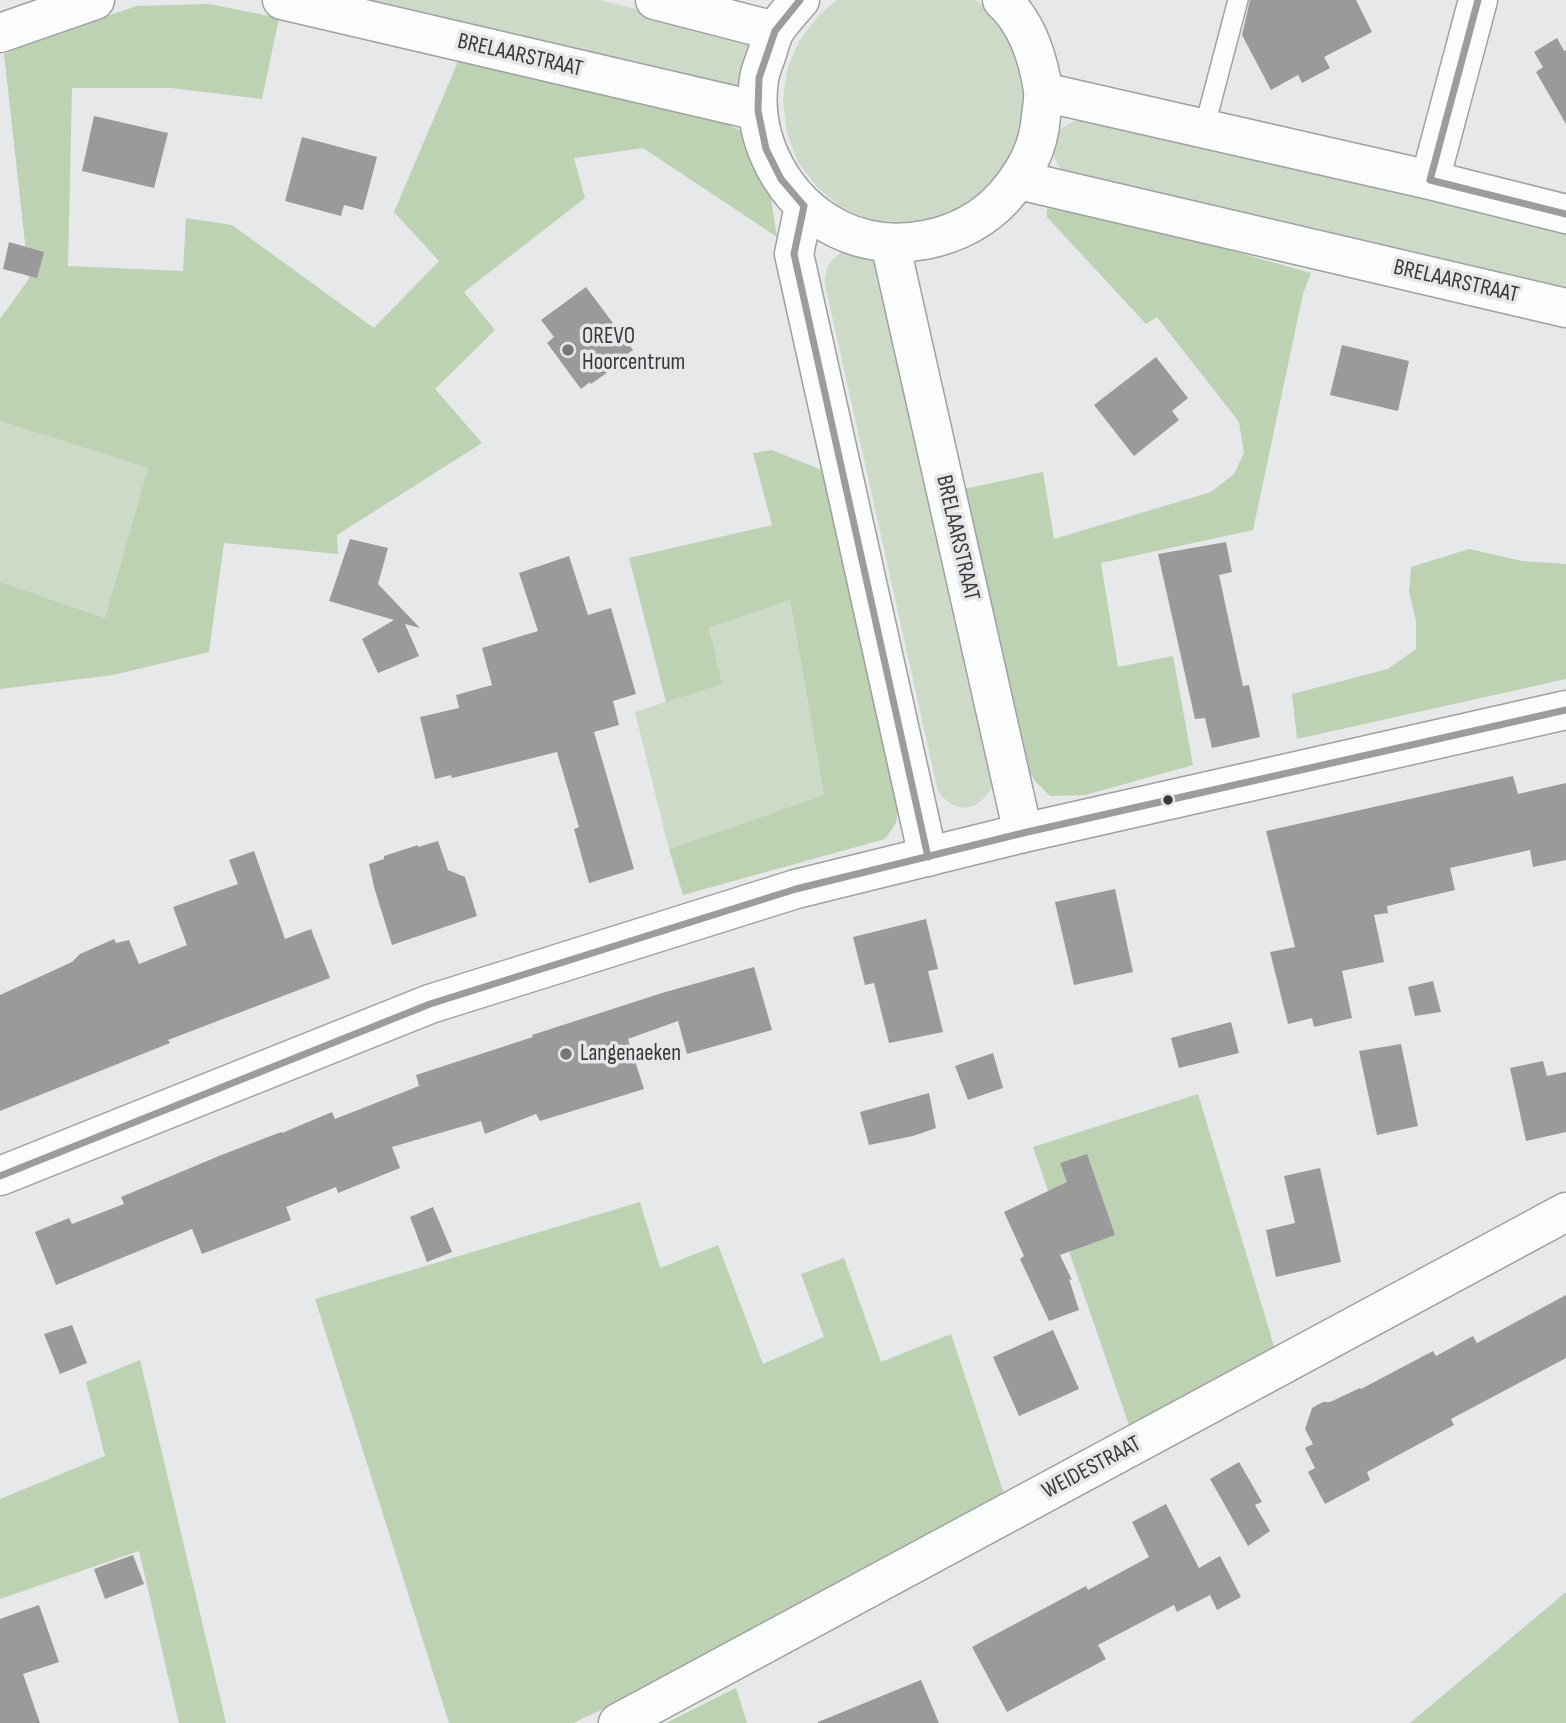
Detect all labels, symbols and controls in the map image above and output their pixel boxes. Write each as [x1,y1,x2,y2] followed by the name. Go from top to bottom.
[455,28,585,84] street label: BRELAARSTRAAT
[1391,254,1521,310] street label: BRELAARSTRAAT
[582,323,685,377] place label: OREVO Hoorcentrum
[560,342,576,358] marker: OREVO Hoorcentrum
[929,473,985,603] street label: BRELAARSTRAAT
[1161,793,1175,807] unlabelled marker
[580,1040,681,1068] place label: Langenaeken
[558,1046,574,1062] marker: Langenaeken
[1038,1431,1146,1505] street label: WEIDESTRAAT

